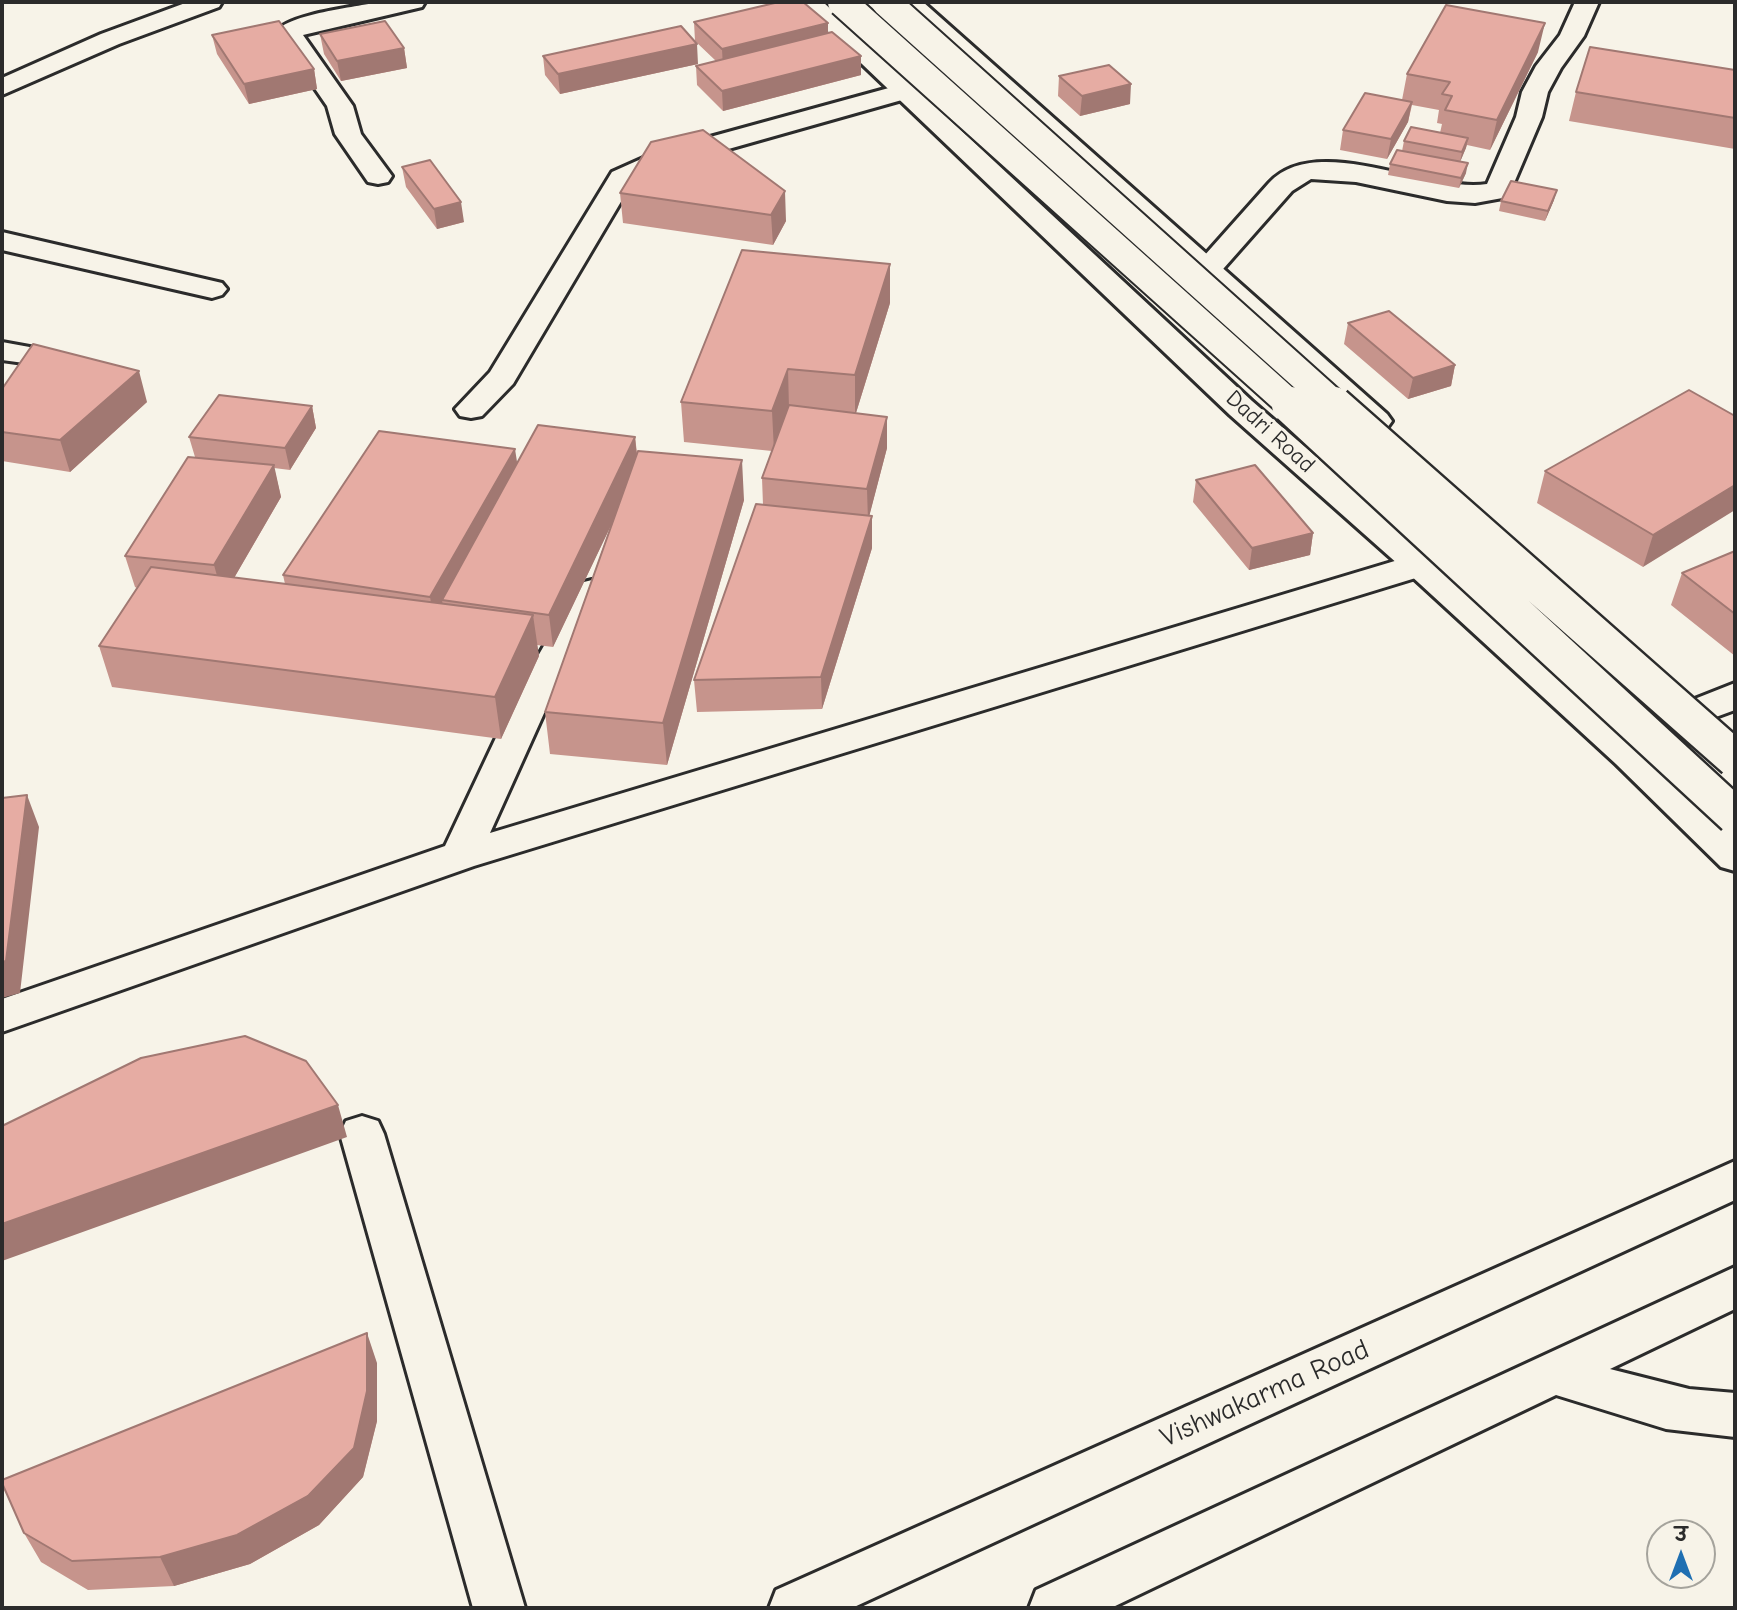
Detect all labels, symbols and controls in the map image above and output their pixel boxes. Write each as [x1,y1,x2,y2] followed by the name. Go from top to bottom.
[1220,385,1320,479] street label: Dadri Road
[1156,1333,1374,1455] street label: Vishwakarma Road
[1646,1519,1716,1589] north arrow
[1675,1524,1687,1546] text: उ

